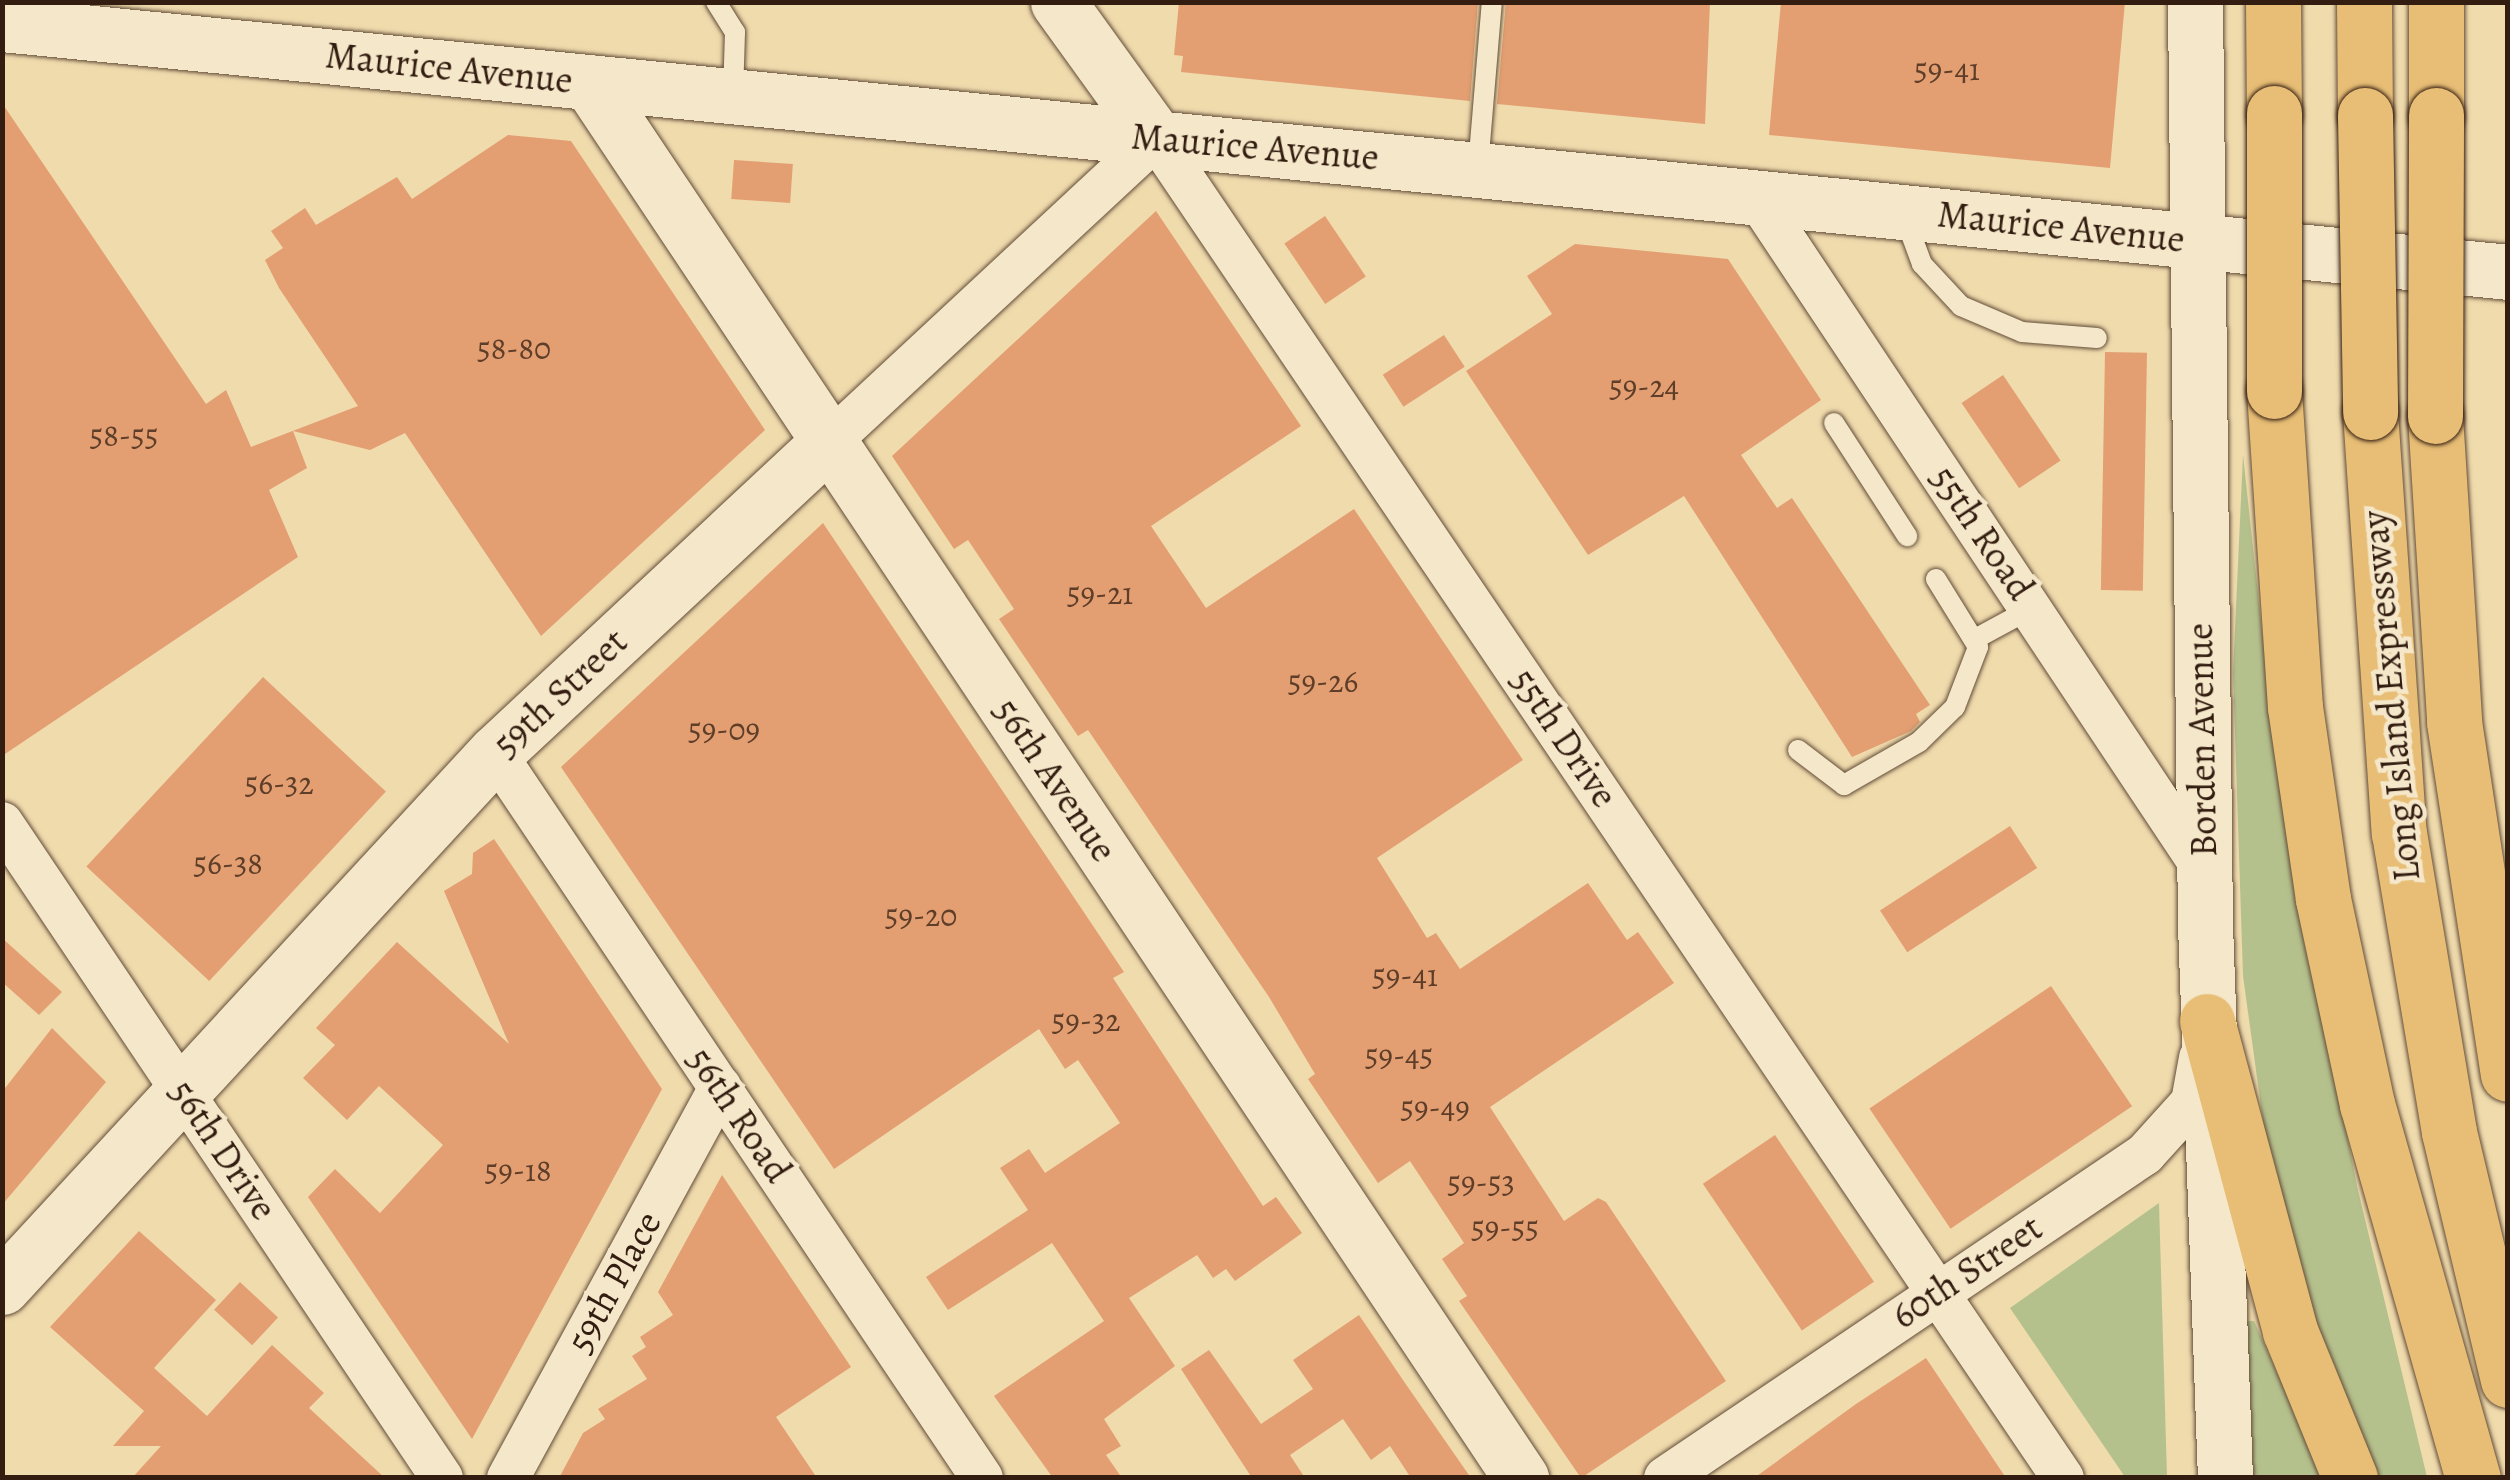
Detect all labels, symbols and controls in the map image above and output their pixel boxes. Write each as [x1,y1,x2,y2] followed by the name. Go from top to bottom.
[323,32,575,104] street label: Maurice Avenue
[1914,50,1980,88] house number: 59-41
[1129,113,1381,181] street label: Maurice Avenue
[1935,191,2187,263] street label: Maurice Avenue
[477,329,551,367] house number: 58-80
[1609,367,1679,405] house number: 59-24
[90,416,158,454] house number: 58-55
[1921,457,2043,609] street label: 55th Road
[2352,509,2430,883] street label: Long Island Expressway
[1067,574,1133,612] house number: 59-21
[483,619,637,767] street label: 59th Street
[2177,622,2227,858] street label: Borden Avenue
[1501,660,1627,816] street label: 55th Drive
[1288,662,1358,700] house number: 59-26
[984,690,1126,870] street label: 56th Avenue
[688,710,760,748] house number: 59-09
[244,764,314,802] house number: 56-32
[193,844,263,882] house number: 56-38
[885,896,957,934] house number: 59-20
[1372,956,1438,994] house number: 59-41
[1052,1001,1120,1039] house number: 59-32
[1365,1036,1433,1074] house number: 59-45
[677,1039,801,1191] street label: 56th Road
[159,1071,287,1229] street label: 56th Drive
[1400,1088,1470,1126] house number: 59-49
[485,1151,551,1189] house number: 59-18
[1447,1163,1515,1201] house number: 59-53
[557,1203,671,1361] street label: 59th Place
[1883,1205,2051,1339] street label: 60th Street
[1471,1208,1539,1246] house number: 59-55

